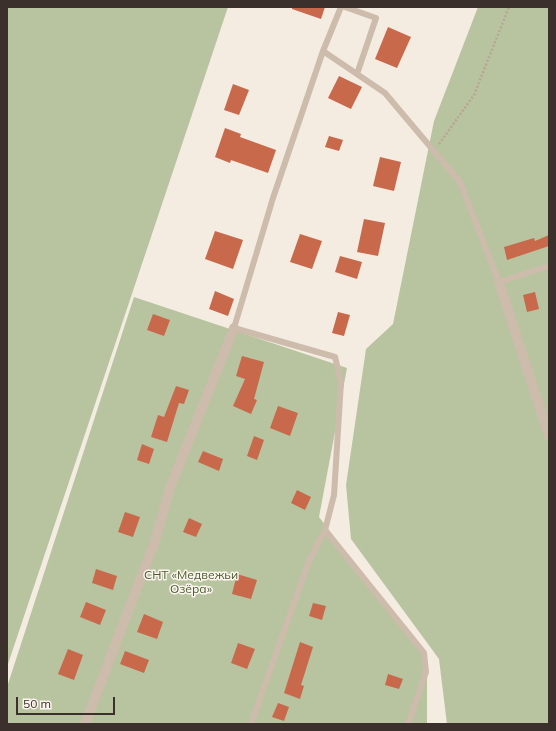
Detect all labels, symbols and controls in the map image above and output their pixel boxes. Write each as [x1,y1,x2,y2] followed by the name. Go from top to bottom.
[144,568,238,596] park label: СНТ «Медвежьи Озёра»
[18,689,117,715] scale bar
[23,696,51,711] text: 50 m

